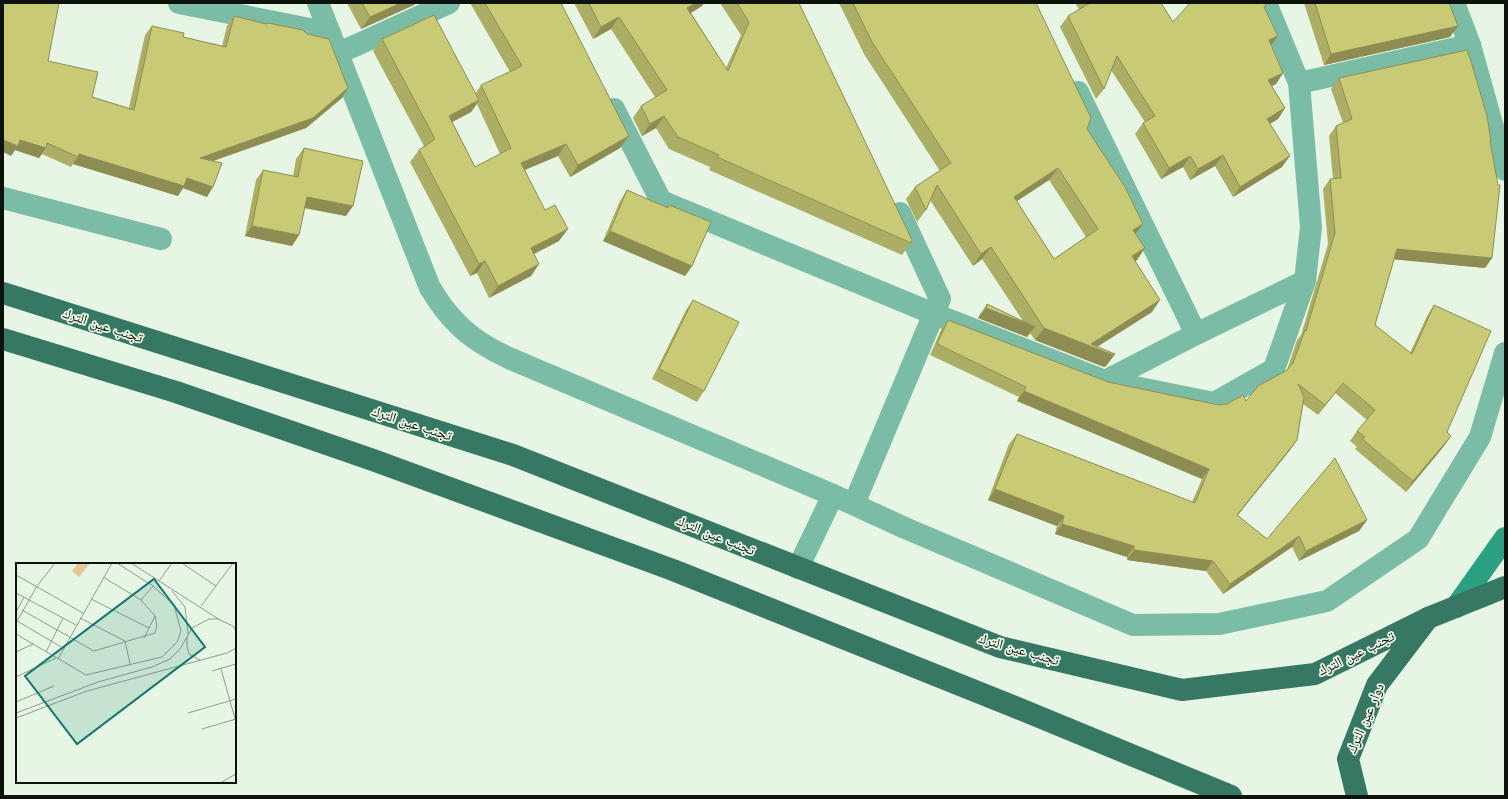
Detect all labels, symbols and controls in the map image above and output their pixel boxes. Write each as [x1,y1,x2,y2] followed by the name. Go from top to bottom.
[60,303,146,347] street label: تجنب عين الترك
[369,401,455,445] street label: تجنب عين الترك
[674,510,758,560] street label: تجنب عين الترك
[16,563,236,783] inset map
[1314,626,1398,680] street label: تجنب عين الترك
[976,628,1062,670] street label: تجنب عين الترك
[1341,680,1389,756] street label: دوار عين الترك

